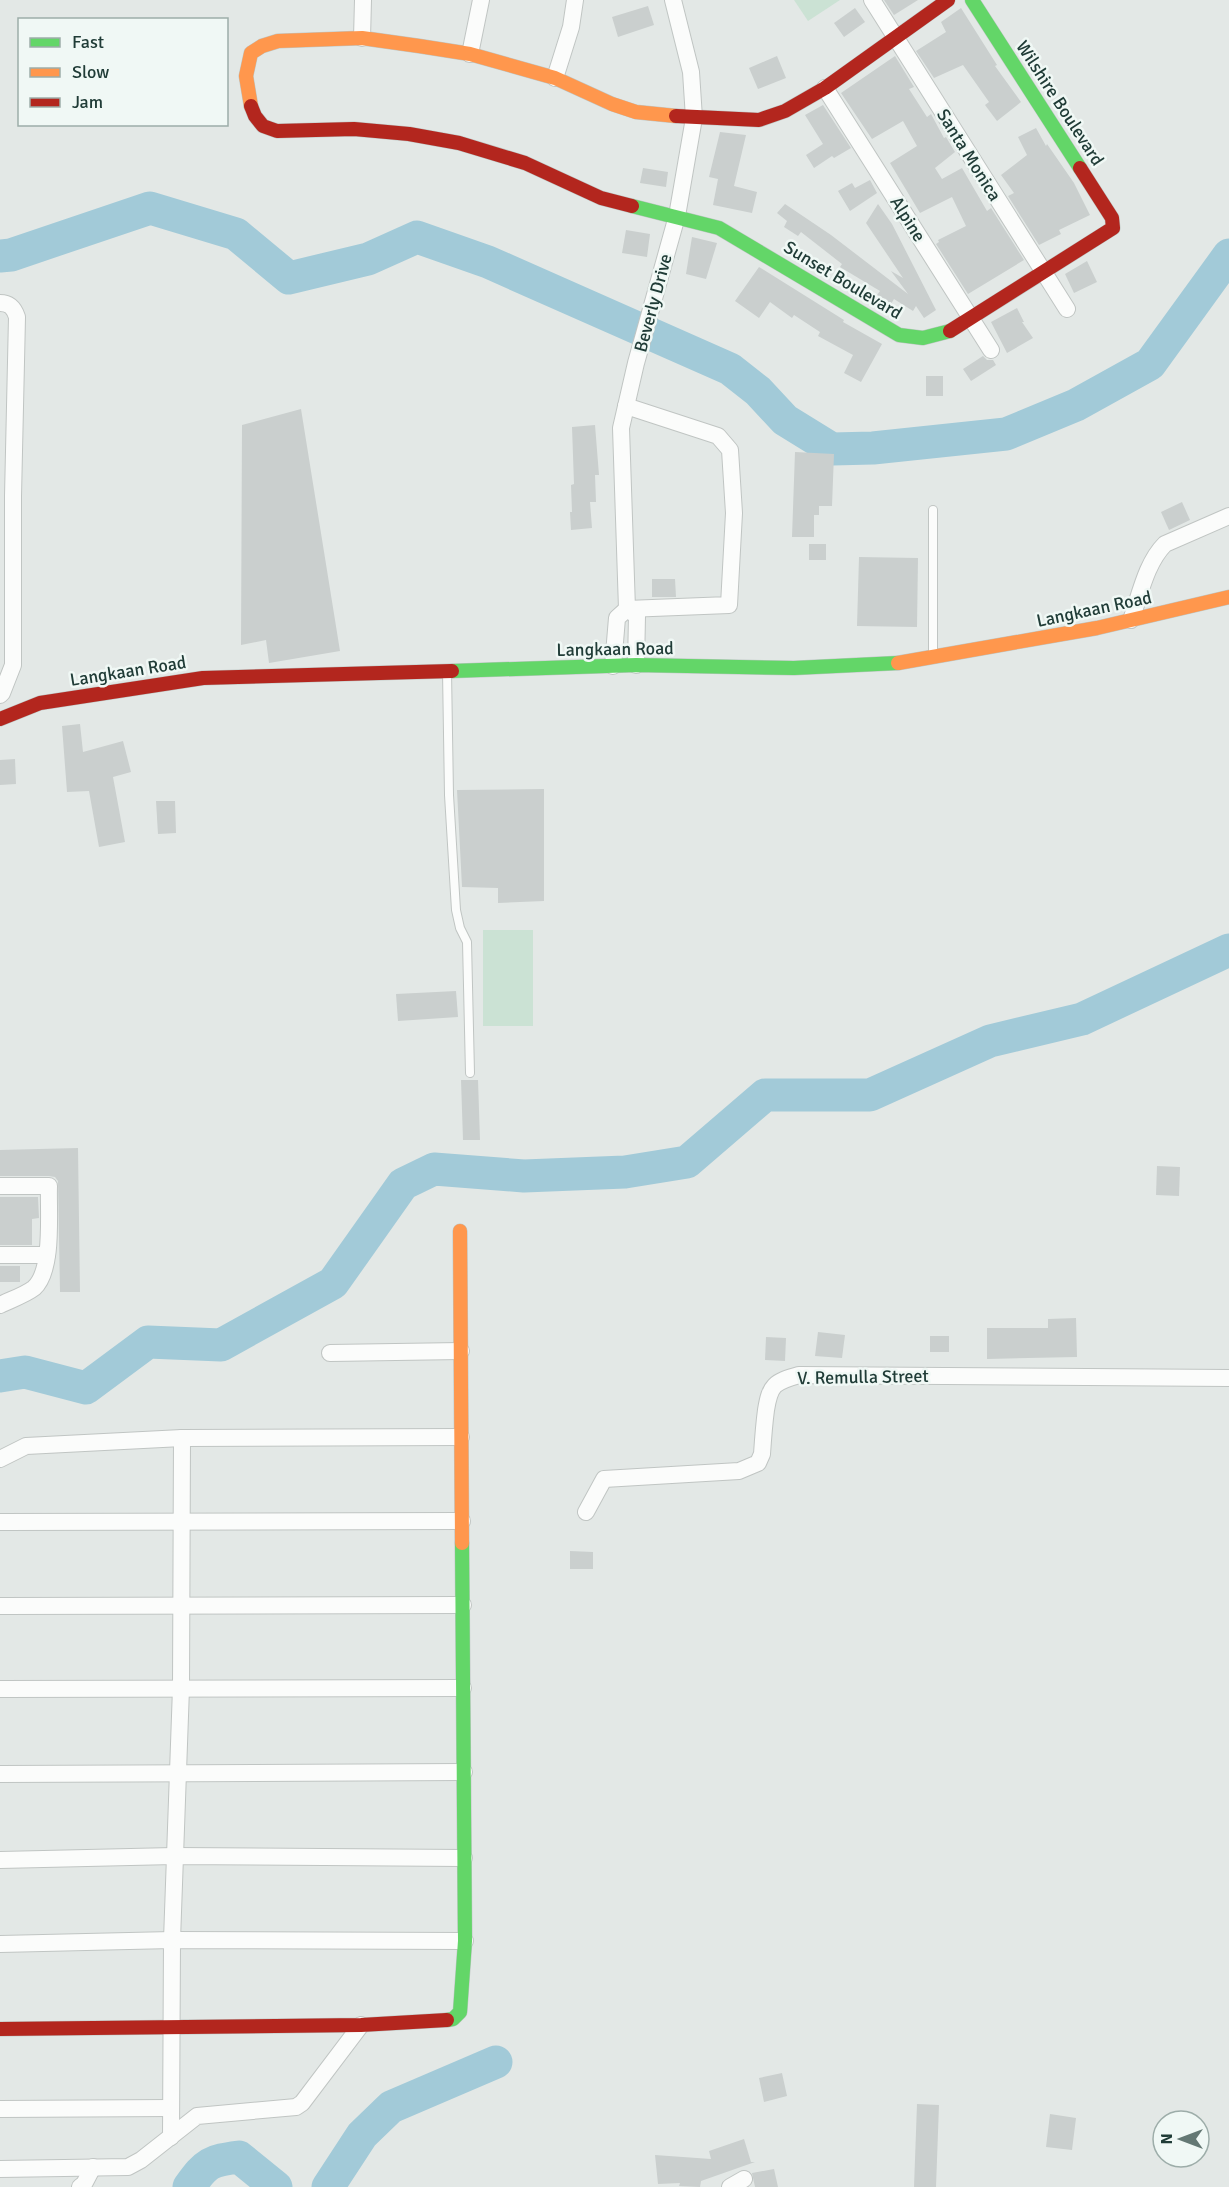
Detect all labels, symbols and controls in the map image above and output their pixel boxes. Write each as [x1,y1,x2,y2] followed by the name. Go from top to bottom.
[18,18,228,126] legend
[72,31,104,53] text: Fast
[1011,36,1109,170] street label: Wilshire Boulevard
[72,61,109,83] text: Slow
[72,91,103,113] text: Jam
[932,105,1006,205] street label: Santa Monica
[886,192,930,246] street label: Alpine
[780,236,906,324] street label: Sunset Boulevard
[629,251,677,355] street label: Beverly Drive
[1034,586,1154,632] street label: Langkaan Road
[556,637,674,661] street label: Langkaan Road
[68,651,188,691] street label: Langkaan Road
[797,1365,929,1389] street label: V. Remulla Street
[1151,2109,1211,2169] north arrow
[1157,2133,1177,2145] text: N

